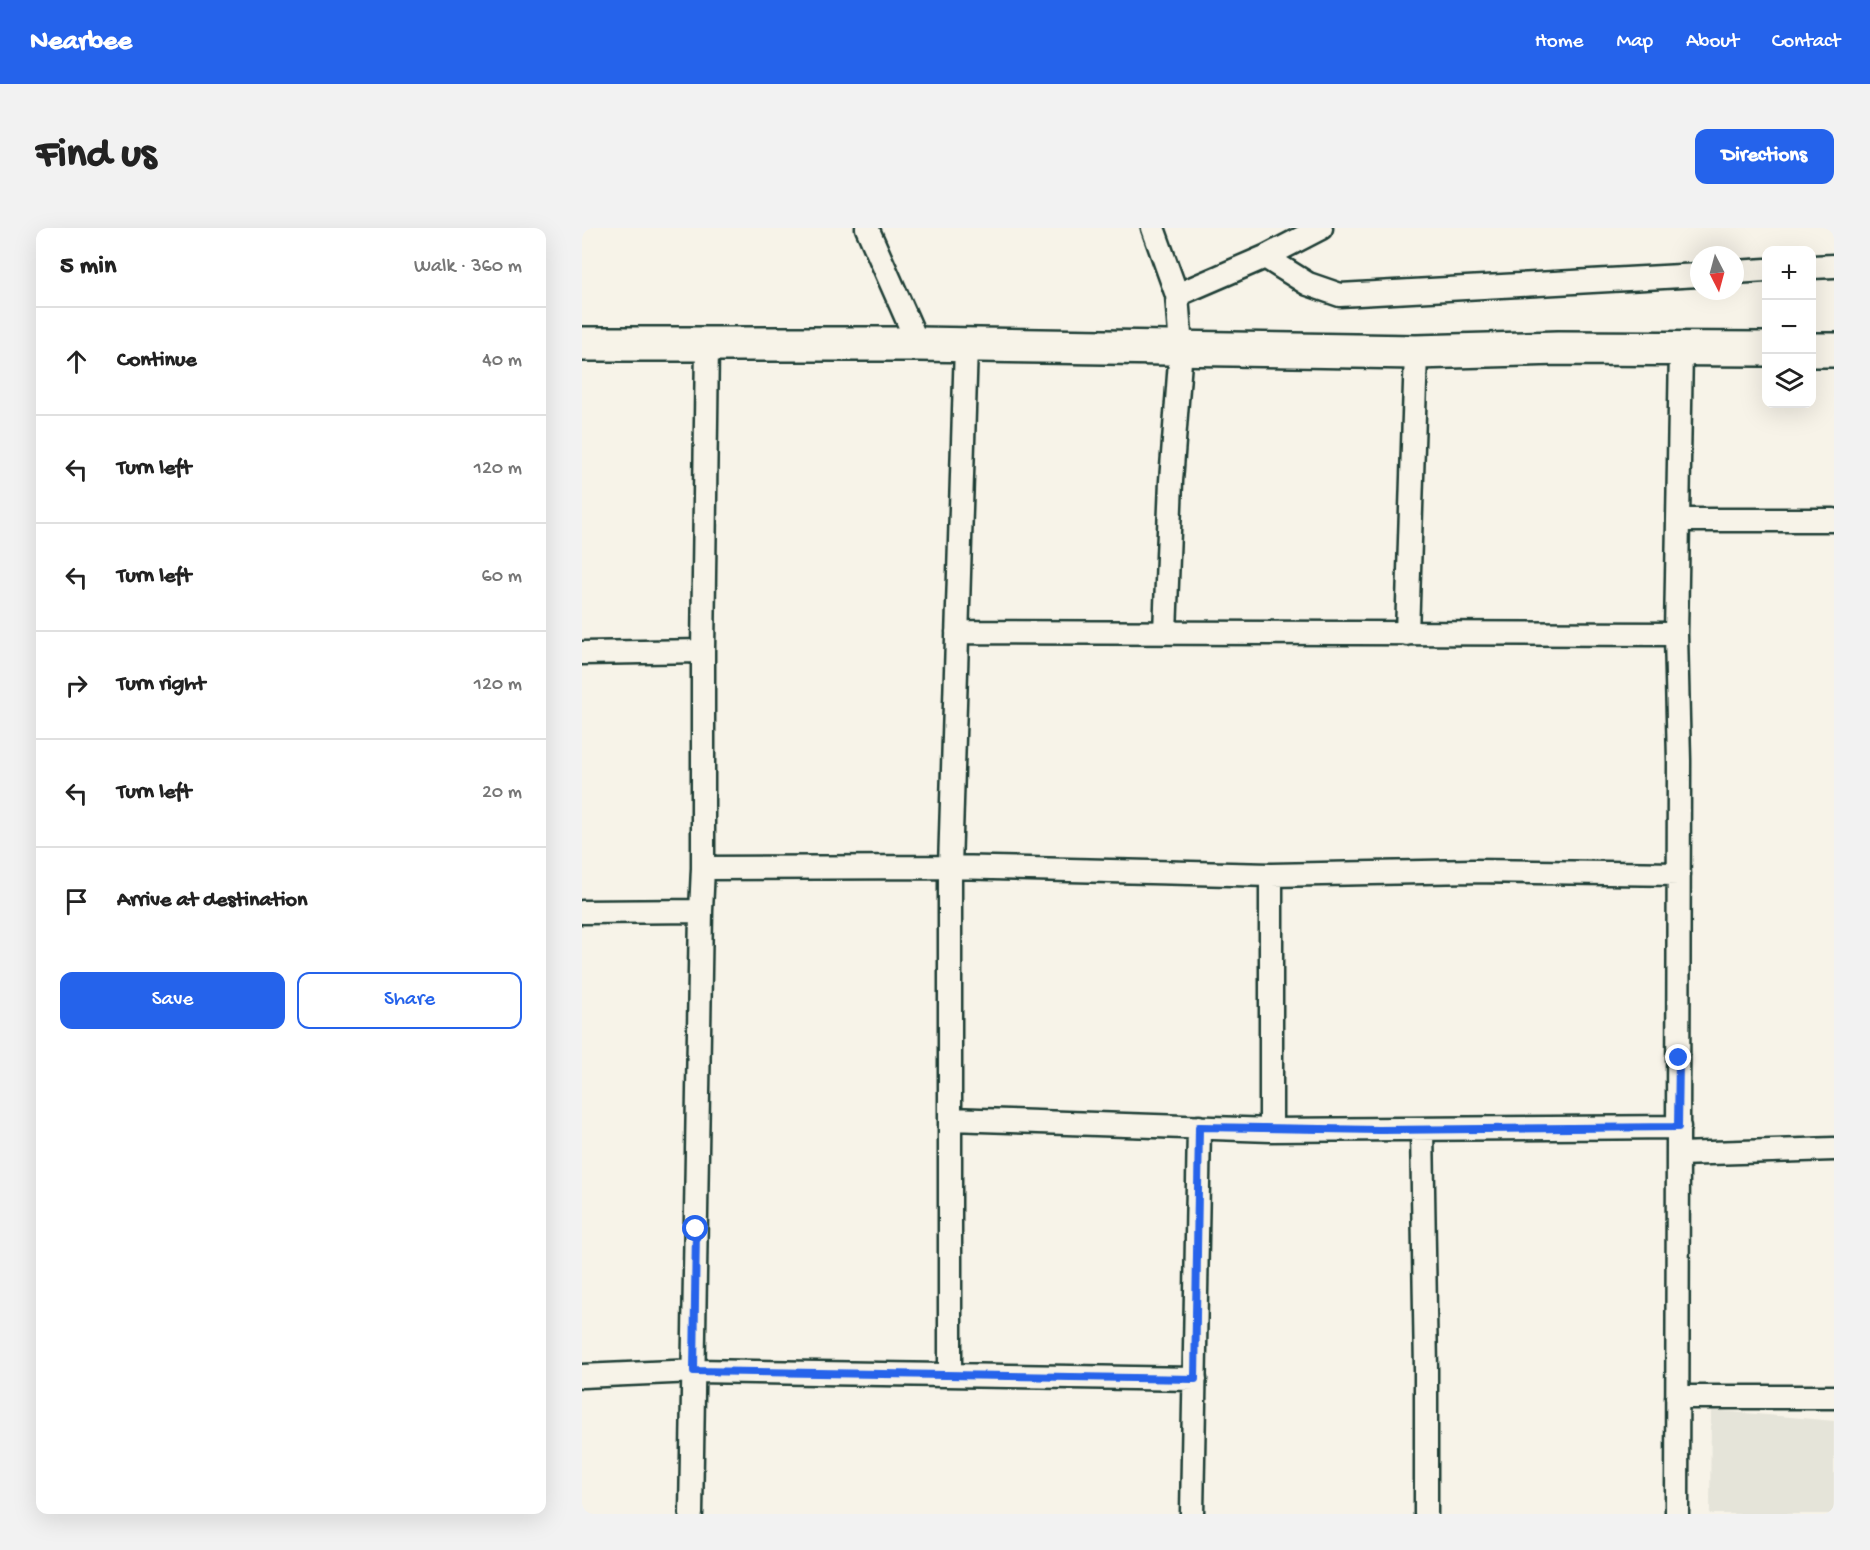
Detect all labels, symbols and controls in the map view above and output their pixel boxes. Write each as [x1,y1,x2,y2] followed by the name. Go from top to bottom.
[30,26,132,59] text: Nearbee
[1535,30,1583,55] text: Home
[1616,30,1653,55] text: Map
[1686,30,1739,55] text: About
[1772,30,1840,55] text: Contact
[1695,129,1834,184] button: Directions
[36,132,156,181] text: Find us
[1690,246,1744,300] north arrow
[1762,246,1816,408] map controls
[1762,246,1816,300] button: +
[60,252,116,283] text: 5 min
[414,256,522,279] text: Walk · 360 m
[1762,300,1816,354] button: −
[60,345,93,378] icon: ahead
[117,348,197,374] text: Continue
[482,350,522,373] text: 40 m
[1762,354,1816,408] button: layers
[60,453,93,486] icon: left
[117,456,191,482] text: Turn left
[474,458,522,481] text: 120 m
[60,561,93,594] icon: left
[117,564,191,590] text: Turn left
[482,566,522,589] text: 60 m
[60,669,93,702] icon: right
[117,672,205,698] text: Turn right
[474,674,522,697] text: 120 m
[60,777,93,810] icon: left
[117,780,191,806] text: Turn left
[482,782,522,805] text: 20 m
[60,885,93,918] icon: arrive
[117,888,307,914] text: Arrive at destination
[60,972,285,1029] button: Save
[297,972,522,1029] button: Share
[1665,1044,1691,1070] route end
[682,1215,708,1241] route start

